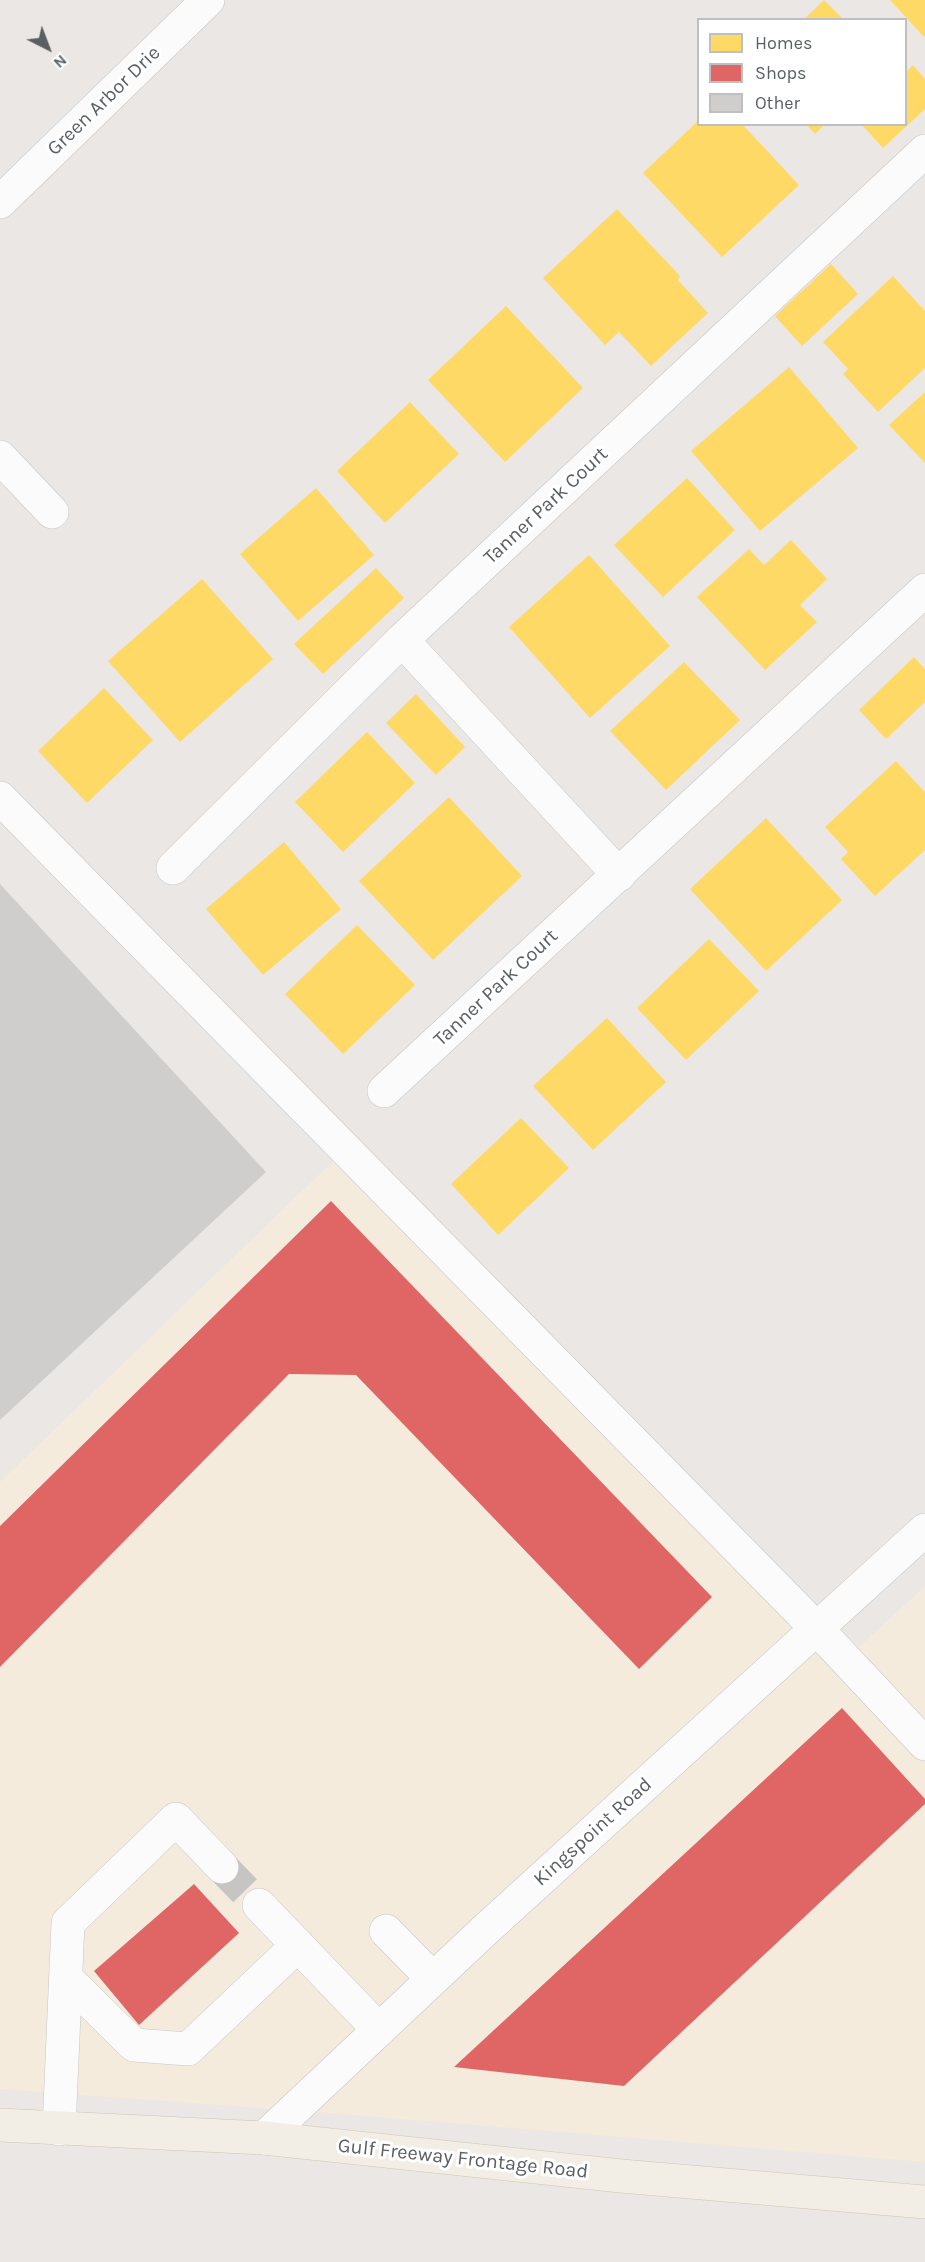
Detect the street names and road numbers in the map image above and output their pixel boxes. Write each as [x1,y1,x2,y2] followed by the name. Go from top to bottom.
[43,41,165,161] street label: Green Arbor Drie
[479,442,613,570] street label: Tanner Park Court
[429,924,563,1052] street label: Tanner Park Court
[529,1773,657,1891] street label: Kingspoint Road
[337,2134,589,2184] street label: Gulf Freeway Frontage Road

